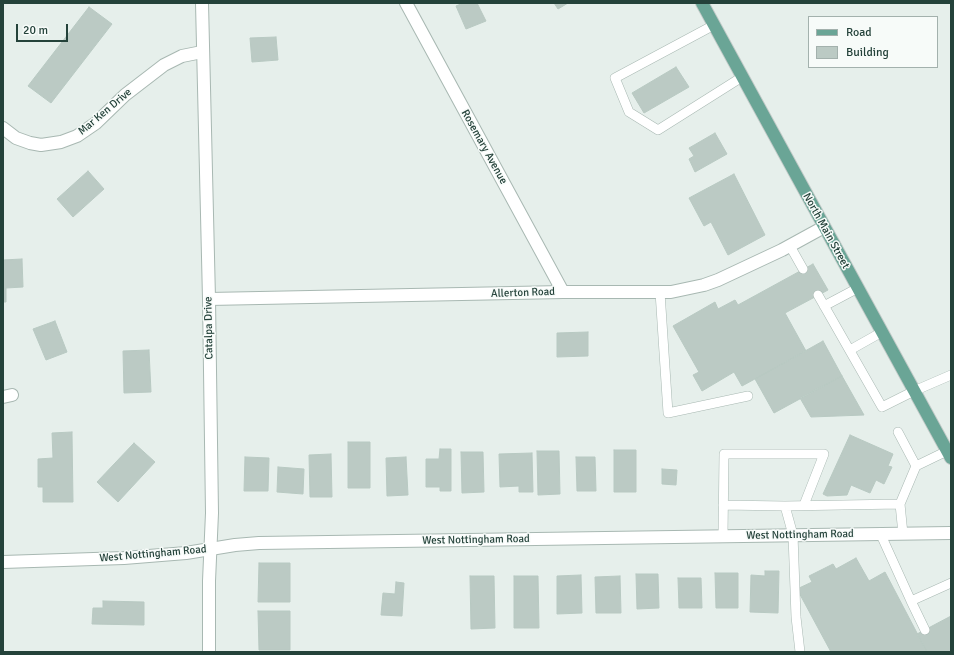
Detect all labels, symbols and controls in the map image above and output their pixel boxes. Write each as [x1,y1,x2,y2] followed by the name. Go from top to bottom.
[18,16,70,42] scale bar
[808,16,938,68] legend
[23,23,48,38] text: 20 m
[846,25,872,40] text: Road
[846,45,889,60] text: Building
[76,86,134,138] street label: Mar Ken Drive
[458,107,510,187] street label: Rosemary Avenue
[800,191,852,271] street label: North Main Street
[491,285,555,301] street label: Allerton Road
[202,296,216,360] street label: Catalpa Drive
[746,527,854,543] street label: West Nottingham Road
[422,532,530,548] street label: West Nottingham Road
[99,543,207,565] street label: West Nottingham Road

